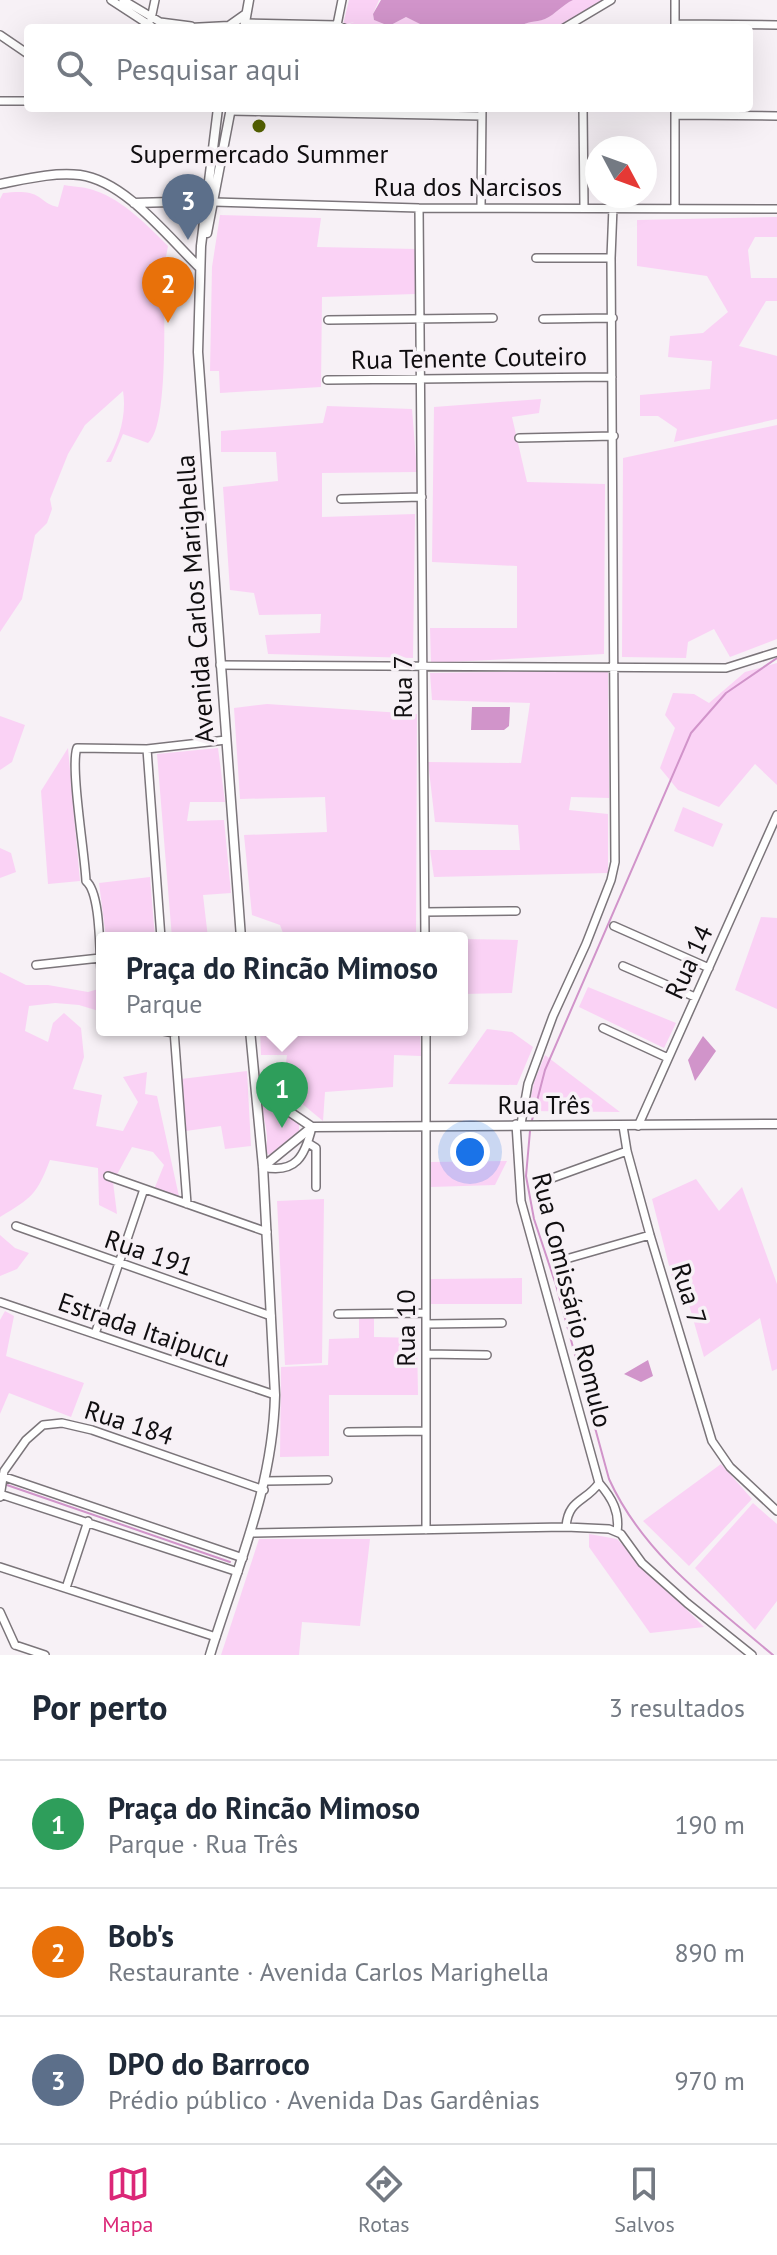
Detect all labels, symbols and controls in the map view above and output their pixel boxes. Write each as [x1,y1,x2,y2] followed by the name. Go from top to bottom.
[24,24,753,112] search box
[52,46,96,90] icon: search
[116,49,301,88] text: Pesquisar aqui
[250,117,268,135] marker: Supermercado Summer
[585,136,657,208] north arrow
[130,137,388,170] place label: Supermercado Summer
[374,170,562,203] street label: Rua dos Narcisos
[162,174,214,240] pin: 3
[142,257,194,323] pin: 2
[351,339,587,376] street label: Rua Tenente Couteiro
[168,454,221,744] street label: Avenida Carlos Marighella
[386,655,419,719] street label: Rua 7
[657,920,720,1004] street label: Rua 14
[96,932,468,1036] popup
[126,948,438,987] text: Praça do Rincão Mimoso
[126,987,202,1020] text: Parque
[256,1062,308,1128] pin: 1
[498,1088,590,1121] street label: Rua Três
[450,1132,490,1172] your location
[525,1169,620,1431] street label: Rua Comissário Romulo
[100,1222,198,1283] street label: Rua 191
[664,1259,715,1329] street label: Rua 7
[54,1285,234,1374] street label: Estrada Itaipucu
[389,1289,422,1367] street label: Rua 10
[81,1393,178,1452] street label: Rua 184
[32,1685,168,1729] text: Por perto
[609,1691,745,1724] text: 3 resultados
[108,1788,420,1827] text: Praça do Rincão Mimoso
[51,1808,65,1841] text: 1
[674,1808,745,1841] text: 190 m
[108,1827,298,1860] text: Parque · Rua Três
[108,1916,174,1955] text: Bob's
[51,1936,65,1969] text: 2
[674,1936,745,1969] text: 890 m
[108,1955,549,1988] text: Restaurante · Avenida Carlos Marighella
[108,2044,310,2083] text: DPO do Barroco
[51,2064,65,2097] text: 3
[674,2064,745,2097] text: 970 m
[108,2083,540,2116] text: Prédio público · Avenida Das Gardênias
[102,2162,153,2238] tab: Mapa
[358,2162,410,2238] tab: Rotas
[614,2162,675,2238] tab: Salvos

